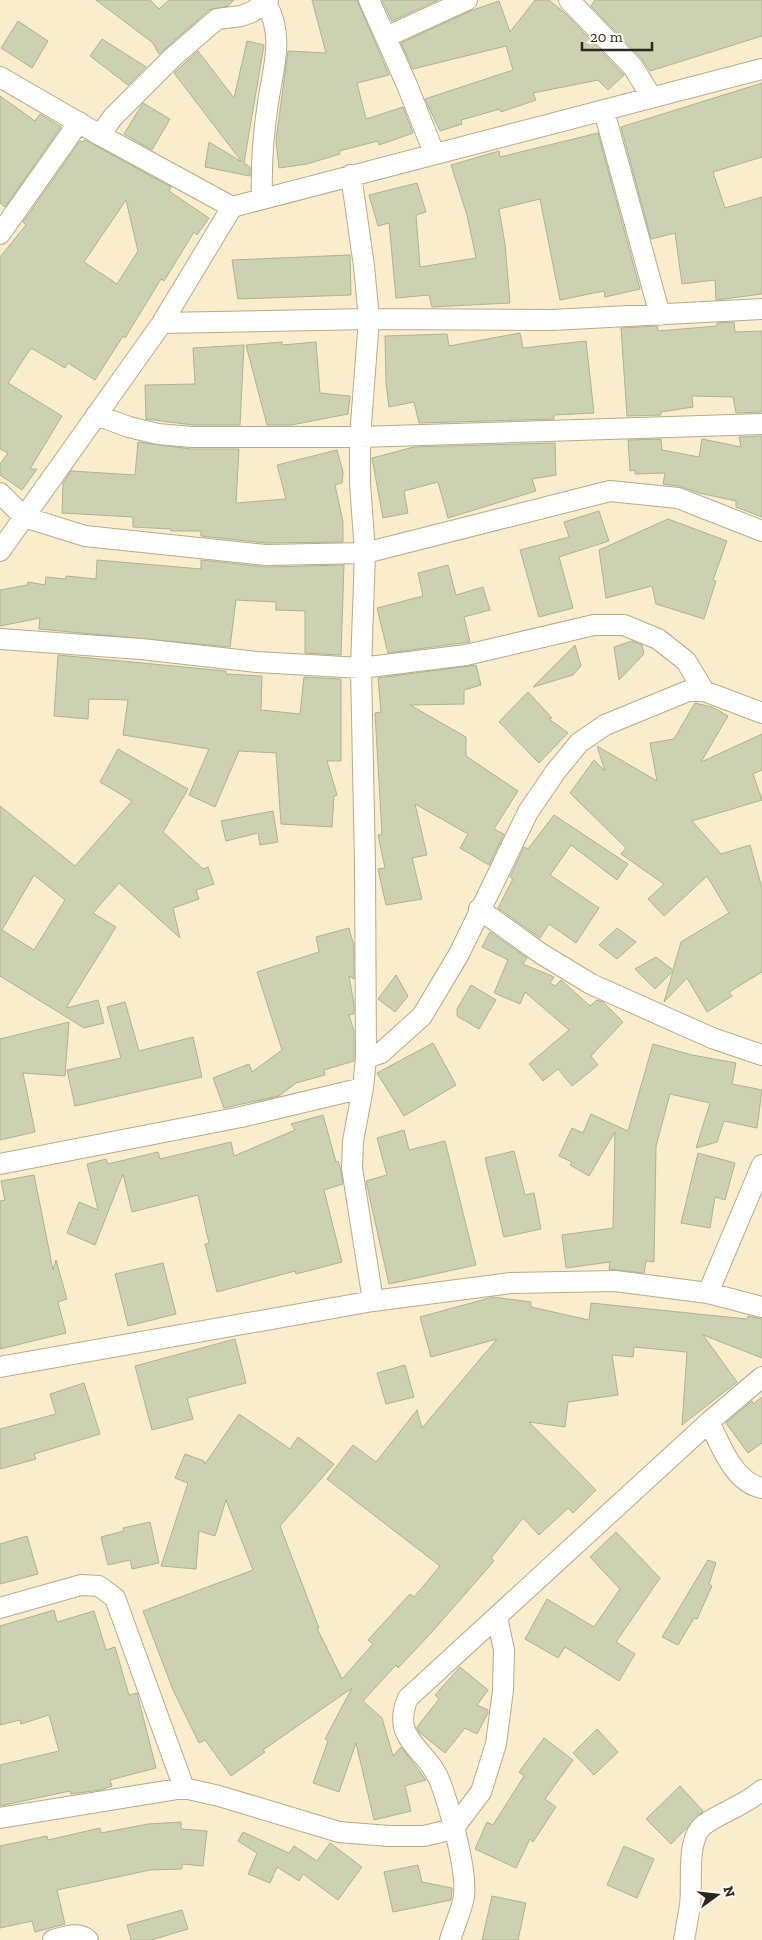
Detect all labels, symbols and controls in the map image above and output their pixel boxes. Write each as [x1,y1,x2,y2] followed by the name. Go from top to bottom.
[582,20,652,52] scale bar
[590,28,623,46] text: 20 m
[692,1870,742,1920] north arrow
[719,1884,739,1899] text: N

